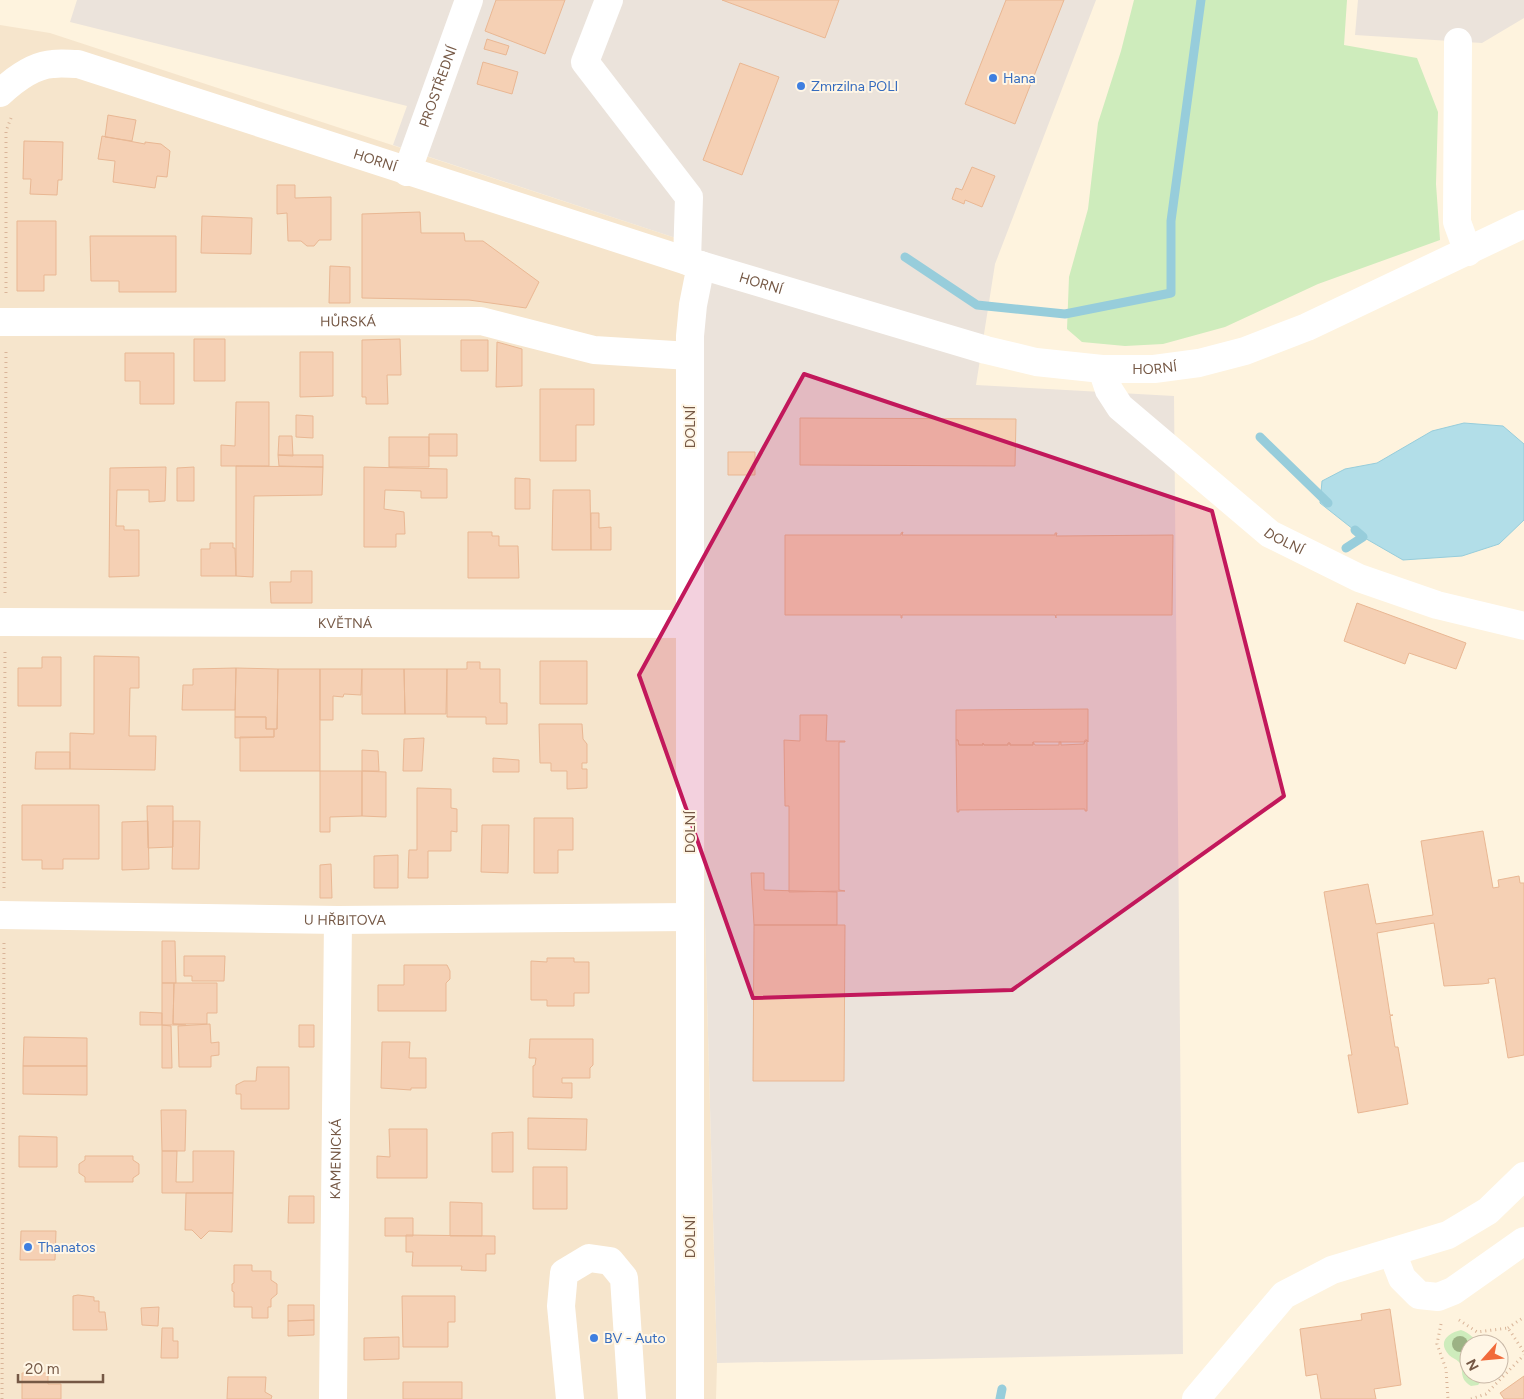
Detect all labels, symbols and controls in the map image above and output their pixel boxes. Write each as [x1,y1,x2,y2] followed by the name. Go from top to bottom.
[415,42,461,129] street label: PROSTŘEDNÍ
[1003,70,1036,87] place label: Hana
[987,72,999,84] marker: Hana
[811,78,898,95] place label: Zmrzilna POLI
[795,80,807,92] marker: Zmrzilna POLI
[351,145,400,176] street label: HORNÍ
[737,269,786,298] street label: HORNÍ
[320,313,376,330] street label: HŮRSKÁ
[1132,357,1179,378] street label: HORNÍ
[682,405,699,448] street label: DOLNÍ
[1261,524,1308,559] street label: DOLNÍ
[318,614,373,632] street label: KVĚTNÁ
[682,810,699,853] street label: DOLNÍ
[304,911,387,929] street label: U HŘBITOVA
[327,1118,344,1200] street label: KAMENICKÁ
[682,1215,699,1258] street label: DOLNÍ
[38,1239,96,1256] place label: Thanatos
[22,1241,34,1253] marker: Thanatos
[604,1330,666,1347] place label: BV - Auto
[588,1332,600,1344] marker: BV - Auto
[1459,1334,1509,1384] north arrow
[18,1352,102,1384] scale bar
[1463,1356,1483,1373] text: N
[25,1360,59,1378] text: 20 m

